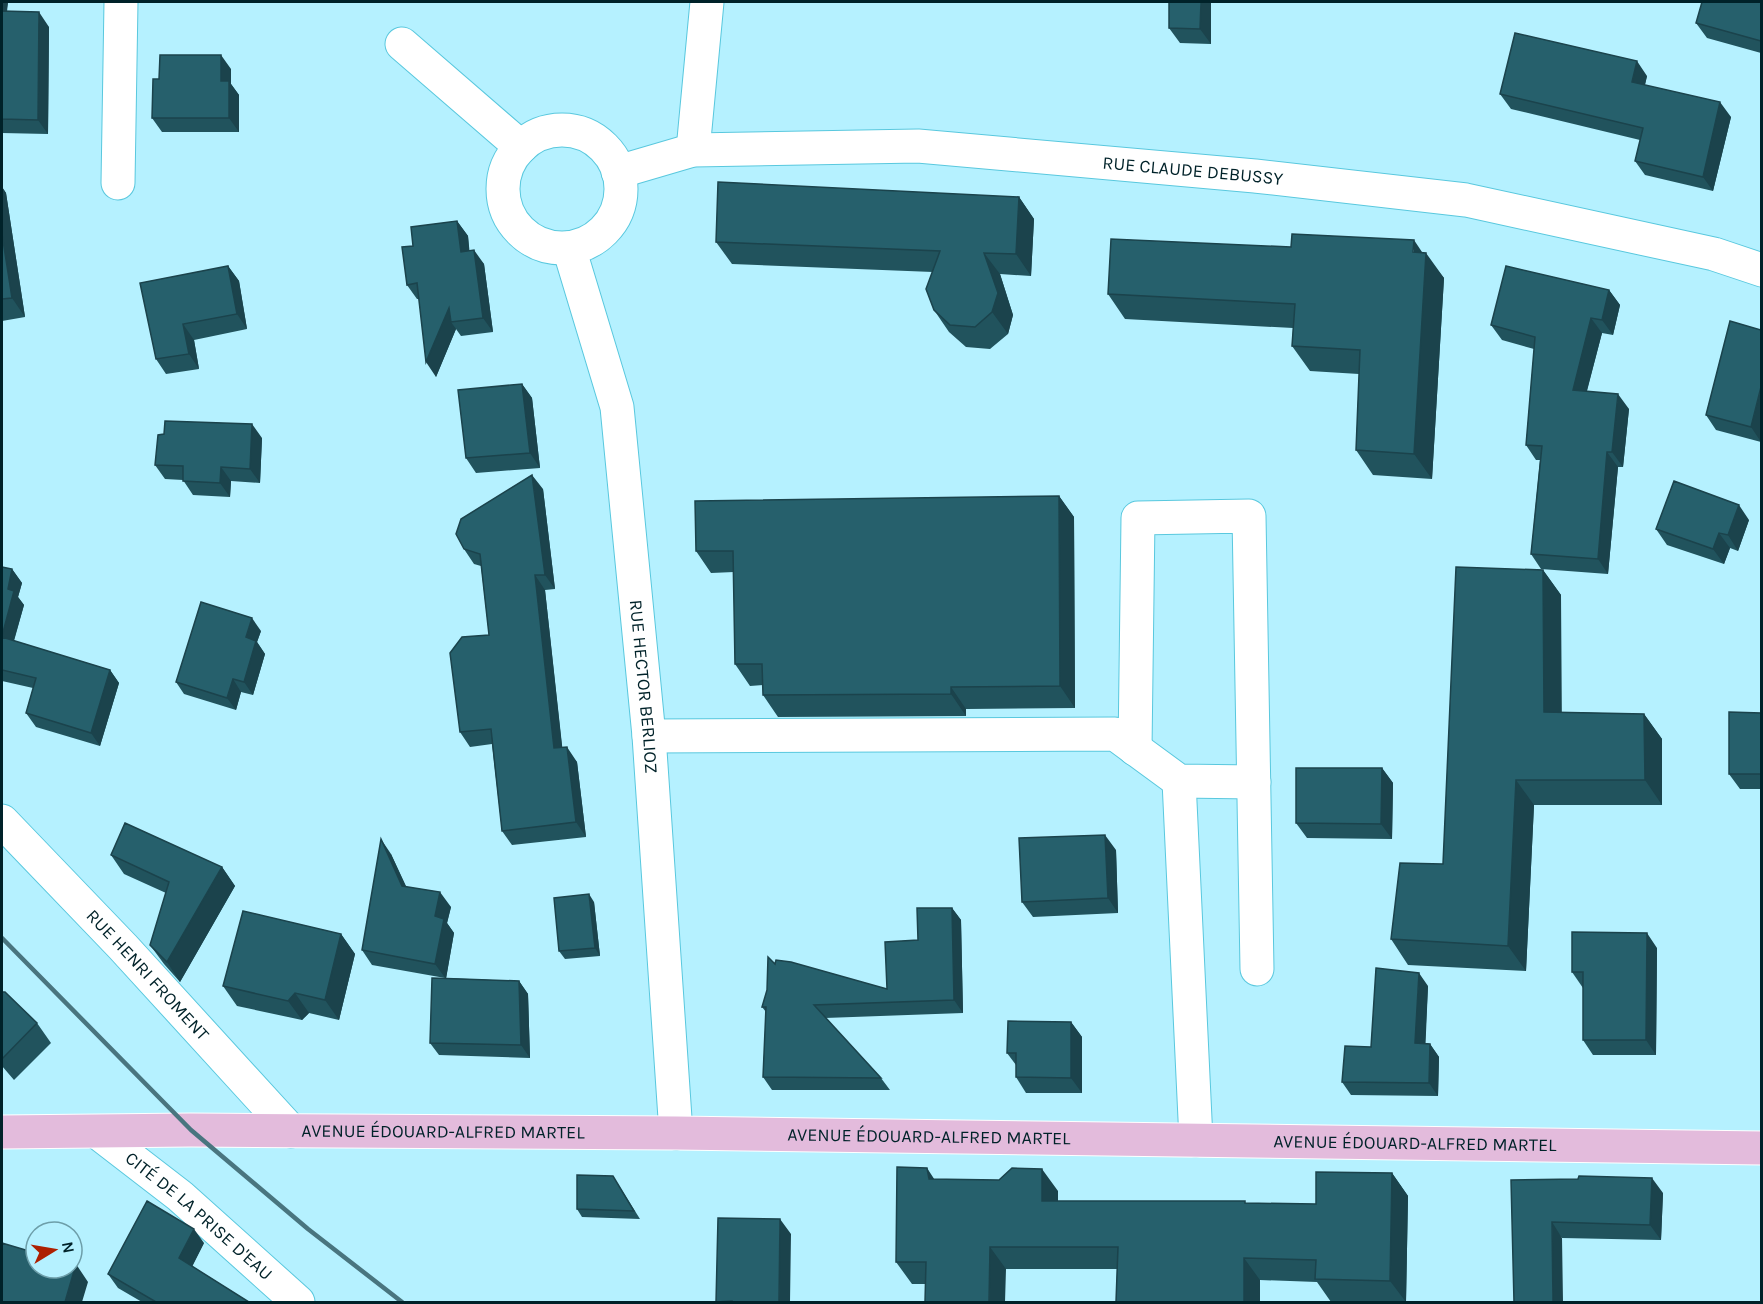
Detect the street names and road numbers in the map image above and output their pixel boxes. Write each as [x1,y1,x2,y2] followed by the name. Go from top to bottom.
[1101,151,1284,190] street label: RUE CLAUDE DEBUSSY
[625,599,663,774] street label: RUE HECTOR BERLIOZ
[82,905,214,1045] street label: RUE HENRI FROMENT
[301,1119,585,1143] street label: AVENUE ÉDOUARD-ALFRED MARTEL
[787,1123,1071,1149] street label: AVENUE ÉDOUARD-ALFRED MARTEL
[1273,1130,1557,1156] street label: AVENUE ÉDOUARD-ALFRED MARTEL
[121,1147,277,1285] street label: CITÉ DE LA PRISE D'EAU

